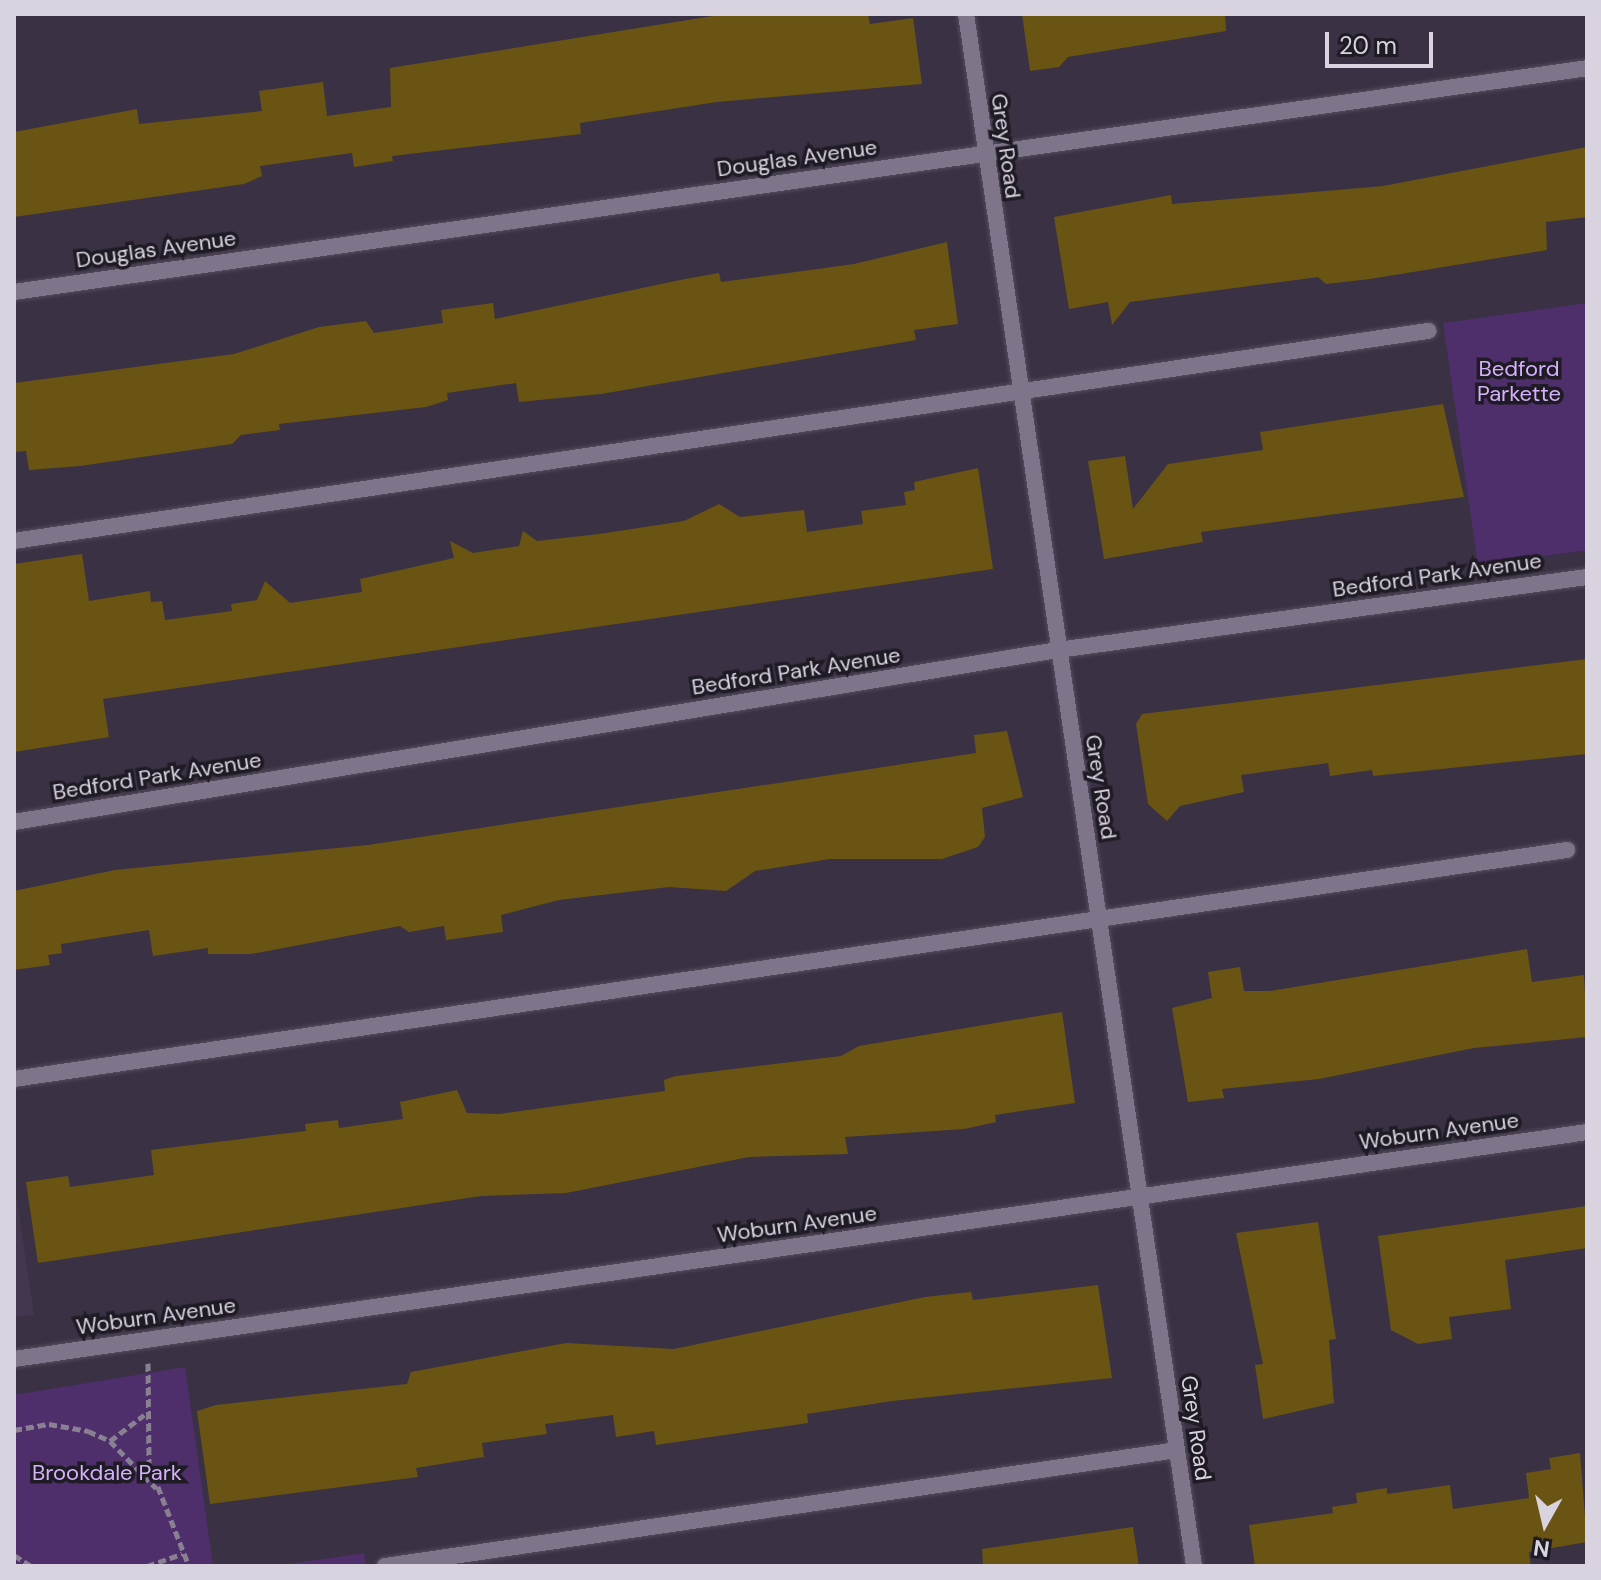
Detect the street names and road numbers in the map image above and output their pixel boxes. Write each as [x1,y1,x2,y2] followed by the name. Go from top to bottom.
[986,92,1026,200] street label: Grey Road
[715,134,879,182] street label: Douglas Avenue
[74,225,238,273] street label: Douglas Avenue
[1331,547,1543,603] street label: Bedford Park Avenue
[690,641,902,701] street label: Bedford Park Avenue
[1080,733,1122,841] street label: Grey Road
[51,746,263,806] street label: Bedford Park Avenue
[1357,1107,1521,1155] street label: Woburn Avenue
[715,1200,879,1248] street label: Woburn Avenue
[74,1292,238,1340] street label: Woburn Avenue
[1176,1374,1216,1482] street label: Grey Road

